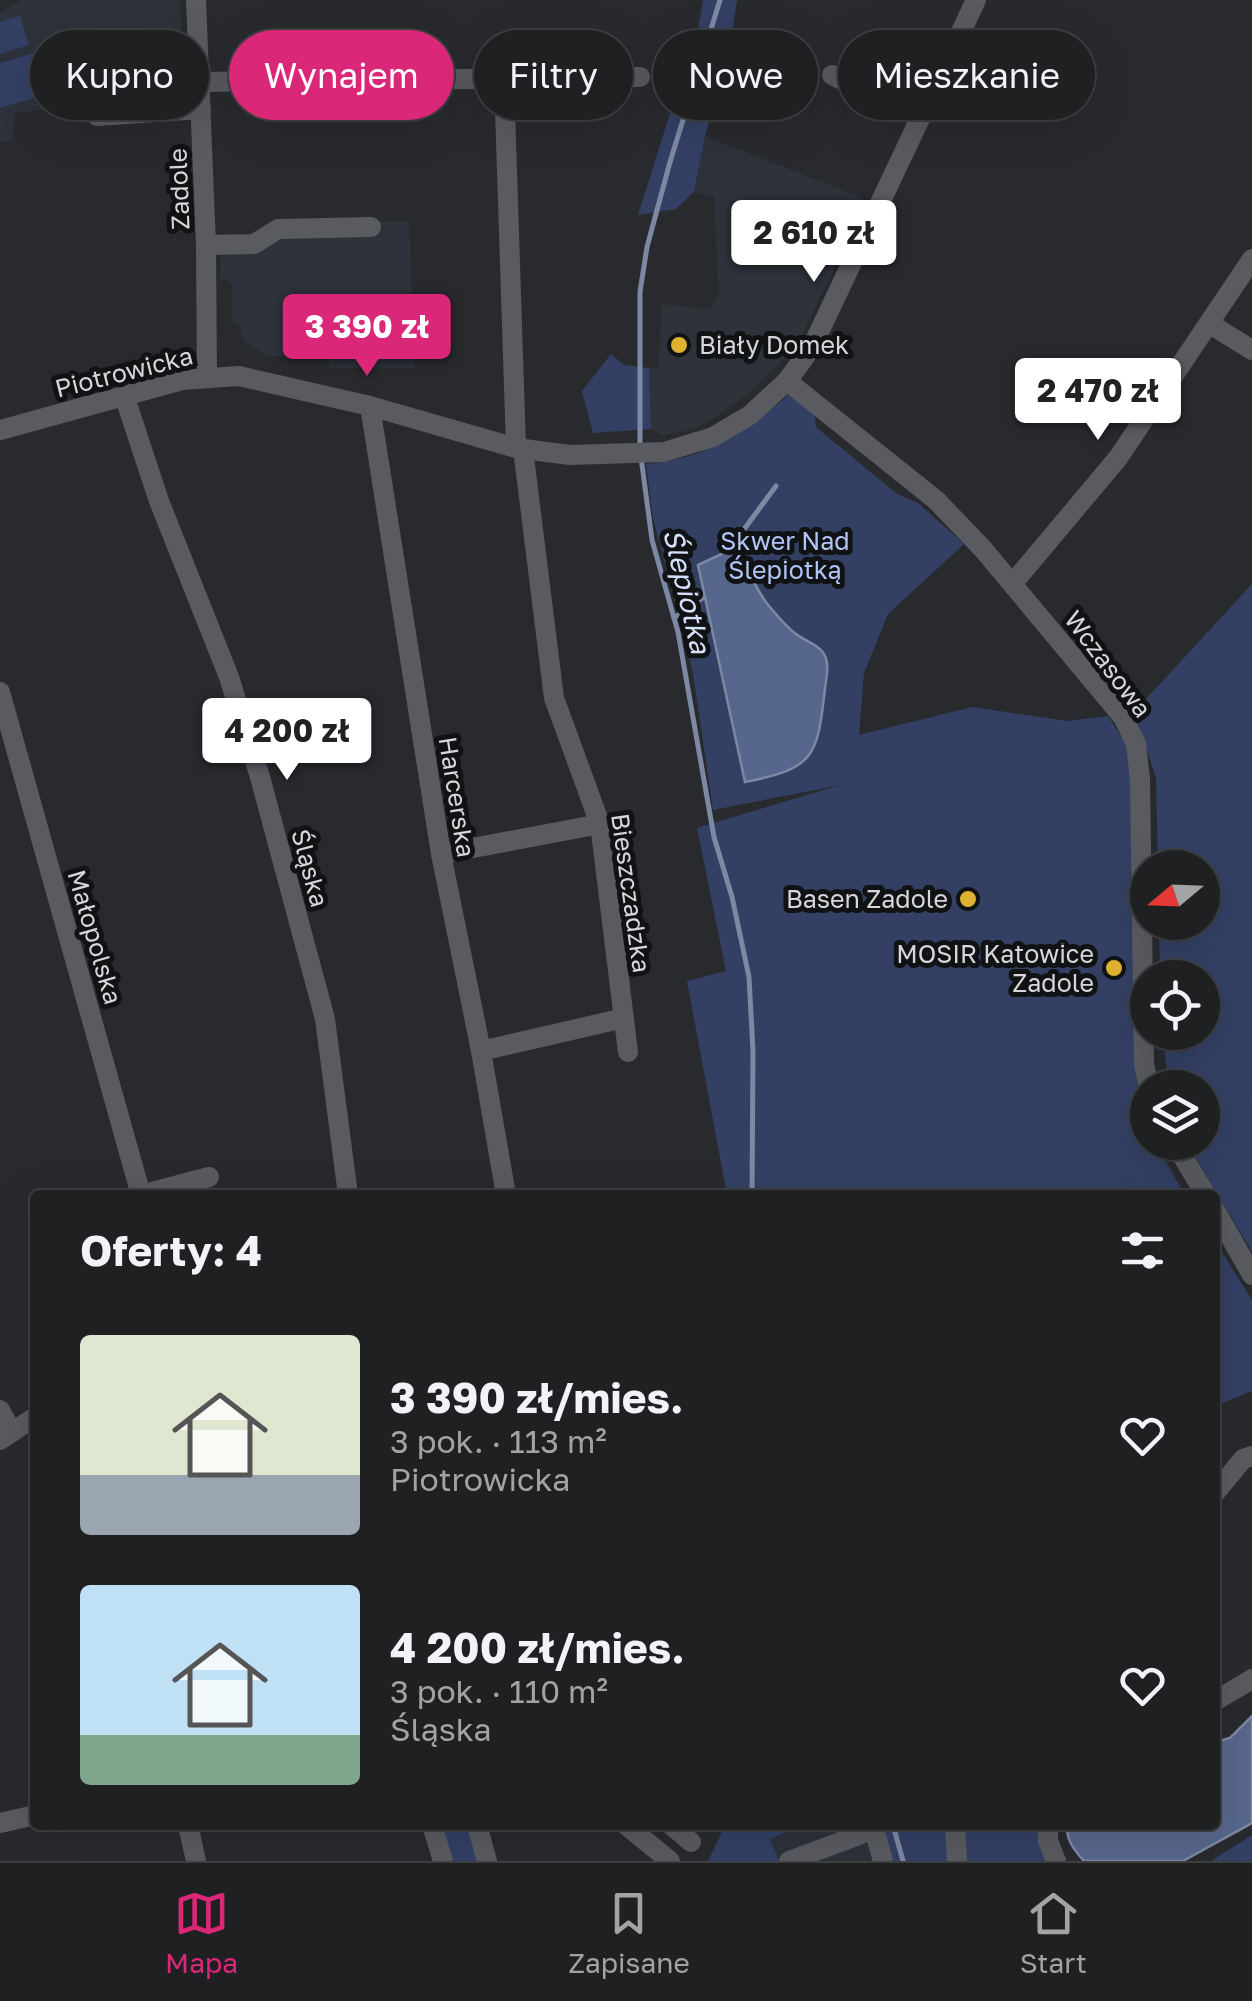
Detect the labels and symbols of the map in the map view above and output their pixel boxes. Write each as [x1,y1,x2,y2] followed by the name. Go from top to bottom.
[162,148,195,230] street label: Zadole
[711,200,917,285] pin: 2 610 zł
[264,294,470,379] pin: 3 390 zł
[699,329,849,360] place label: Biały Domek
[668,334,690,356] marker: Biały Domek
[52,339,196,404] street label: Piotrowicka
[995,358,1201,443] pin: 2 470 zł
[657,525,718,658] water label: Ślepiotka
[720,525,850,585] park label: Skwer Nad Ślepiotką
[1058,604,1159,723] street label: Wczasowa
[184,698,390,783] pin: 4 200 zł
[433,734,482,859] street label: Harcerska
[605,811,658,975] street label: Bieszczadzka
[285,826,336,910] street label: Śląska
[1130,850,1220,940] north arrow
[61,866,129,1008] street label: Małopolska
[786,883,948,914] place label: Basen Zadole
[957,888,979,910] marker: Basen Zadole
[896,938,1094,998] place label: MOSIR Katowice Zadole
[1103,957,1125,979] marker: MOSIR Katowice Zadole

